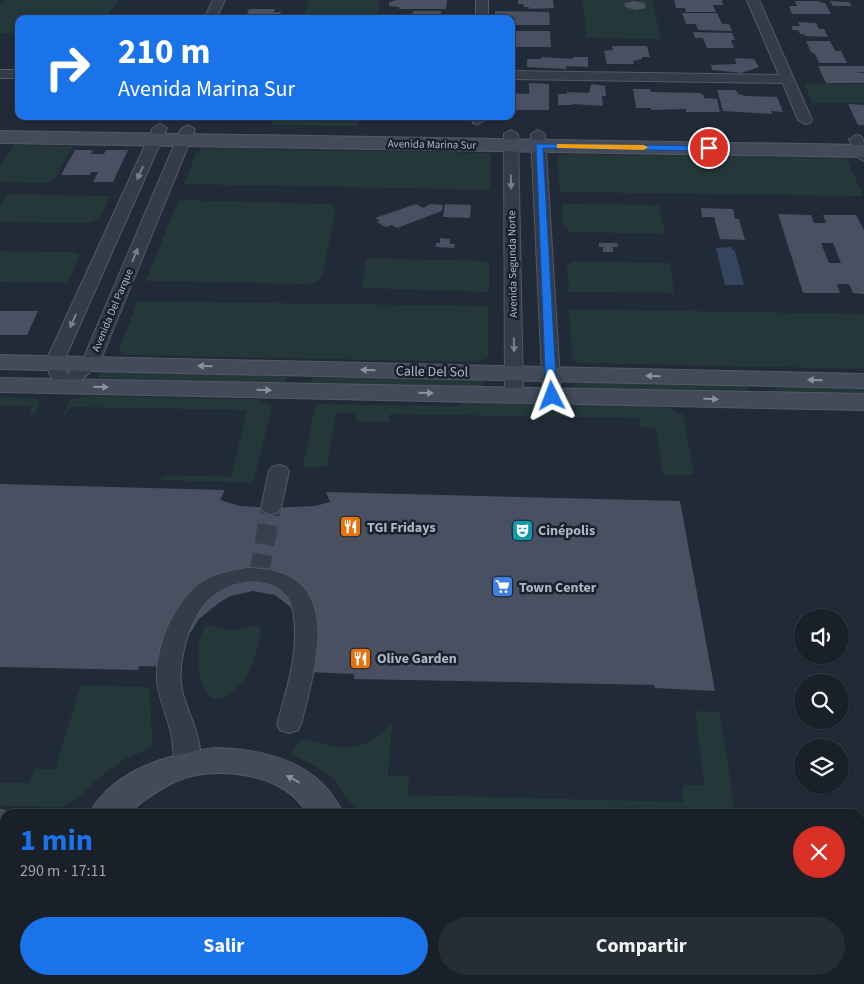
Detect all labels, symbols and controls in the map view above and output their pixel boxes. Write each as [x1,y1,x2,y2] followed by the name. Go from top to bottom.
[118,27,210,77] text: 210 m
[35,35,100,100] icon: right
[118,73,295,105] text: Avenida Marina Sur
[688,127,730,169] pin
[695,134,723,162] icon: arrive
[388,136,477,153] street label: Avenida Marina Sur
[135,166,143,180] one-way arrow
[507,175,515,191] one-way arrow
[504,210,521,318] street label: Avenida Segunda Norte
[132,247,140,262] one-way arrow
[88,266,137,354] street label: Avenida Del Parque
[69,314,77,328] one-way arrow
[510,337,518,353] one-way arrow
[396,361,469,383] street label: Calle Del Sol
[197,362,213,370] one-way arrow
[360,366,376,374] one-way arrow
[525,369,577,421] position arrow
[645,372,661,380] one-way arrow
[807,375,823,383] one-way arrow
[93,383,109,391] one-way arrow
[256,387,272,395] one-way arrow
[418,390,434,398] one-way arrow
[703,395,719,403] one-way arrow
[339,515,363,539] restaurant icon: TGI Fridays
[367,518,436,538] place label: TGI Fridays
[510,518,534,542] theatre icon: Cinépolis
[538,521,595,541] place label: Cinépolis
[491,575,515,599] supermarket icon: Town Center
[519,578,597,598] place label: Town Center
[794,609,849,794] map controls
[794,609,849,664] button: sound
[349,646,373,670] restaurant icon: Olive Garden
[377,649,457,669] place label: Olive Garden
[794,674,849,729] button: search
[794,739,849,794] button: layers
[286,775,300,783] one-way arrow
[20,819,93,862] text: 1 min
[793,826,845,878] button: close
[20,860,107,882] text: 290 m · 17:11
[20,917,428,975] button: Salir
[438,917,845,975] button: Compartir

